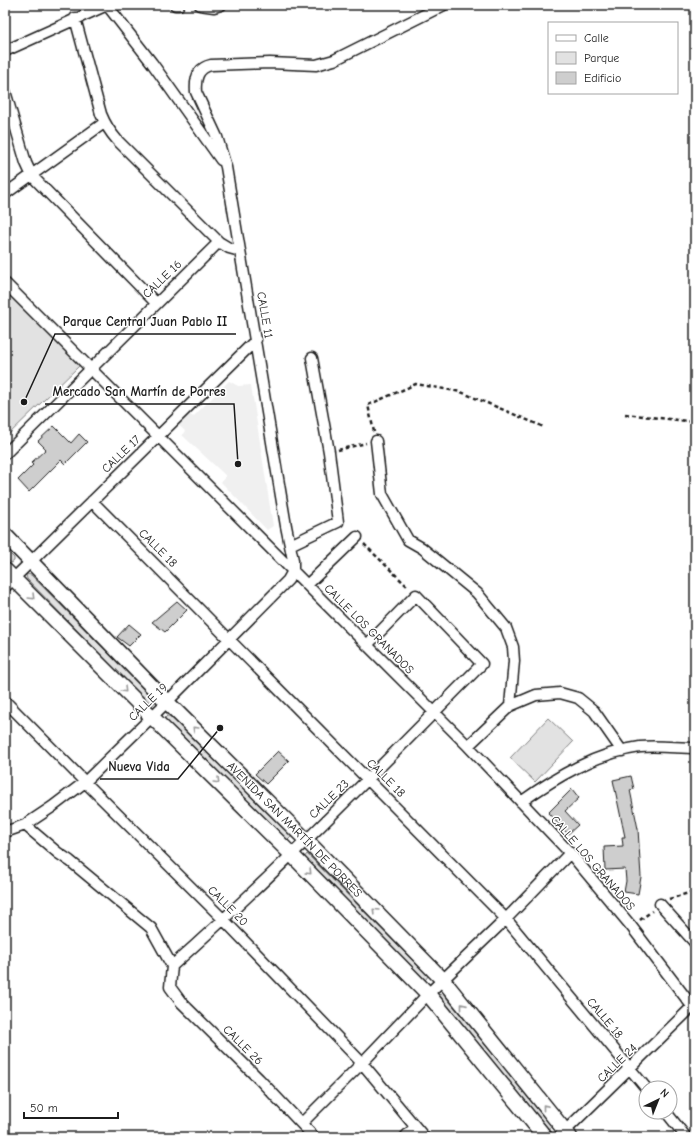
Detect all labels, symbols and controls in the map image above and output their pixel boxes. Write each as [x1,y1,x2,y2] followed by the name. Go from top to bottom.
[548,22,678,94] legend
[584,31,609,45] text: Calle
[584,51,619,65] text: Parque
[584,71,621,85] text: Edificio
[140,257,184,301] street label: CALLE 16
[254,291,276,340] street label: CALLE 11
[55,309,236,334] callout: Parque Central Juan Pablo II
[63,314,227,329] text: Parque Central Juan Pablo II
[45,379,234,404] callout: Mercado San Martín de Porres
[52,384,226,399] text: Mercado San Martín de Porres
[99,432,143,476] street label: CALLE 17
[136,526,180,570] street label: CALLE 18
[321,581,417,677] street label: CALLE LOS GRANADOS
[28,592,35,600] one-way arrow
[126,680,170,724] street label: CALLE 19
[119,685,127,692] one-way arrow
[192,726,199,734] one-way arrow
[100,754,178,779] callout: Nueva Vida
[364,756,408,800] street label: CALLE 18
[108,759,170,774] text: Nueva Vida
[224,759,365,900] street label: AVENIDA SAN MARTÍN DE PORRES
[212,776,220,784] one-way arrow
[306,777,352,821] street label: CALLE 23
[548,813,638,914] street label: CALLE LOS GRANADOS
[304,867,312,875] one-way arrow
[205,883,251,929] street label: CALLE 20
[372,908,380,916] one-way arrow
[584,995,626,1041] street label: CALLE 18
[461,1003,468,1010] one-way arrow
[220,1022,266,1068] street label: CALLE 26
[594,1041,640,1085] street label: CALLE 24
[638,1080,678,1120] north arrow
[657,1086,672,1100] text: N
[24,1094,118,1120] scale bar
[30,1101,58,1115] text: 50 m
[543,1104,550,1111] one-way arrow

